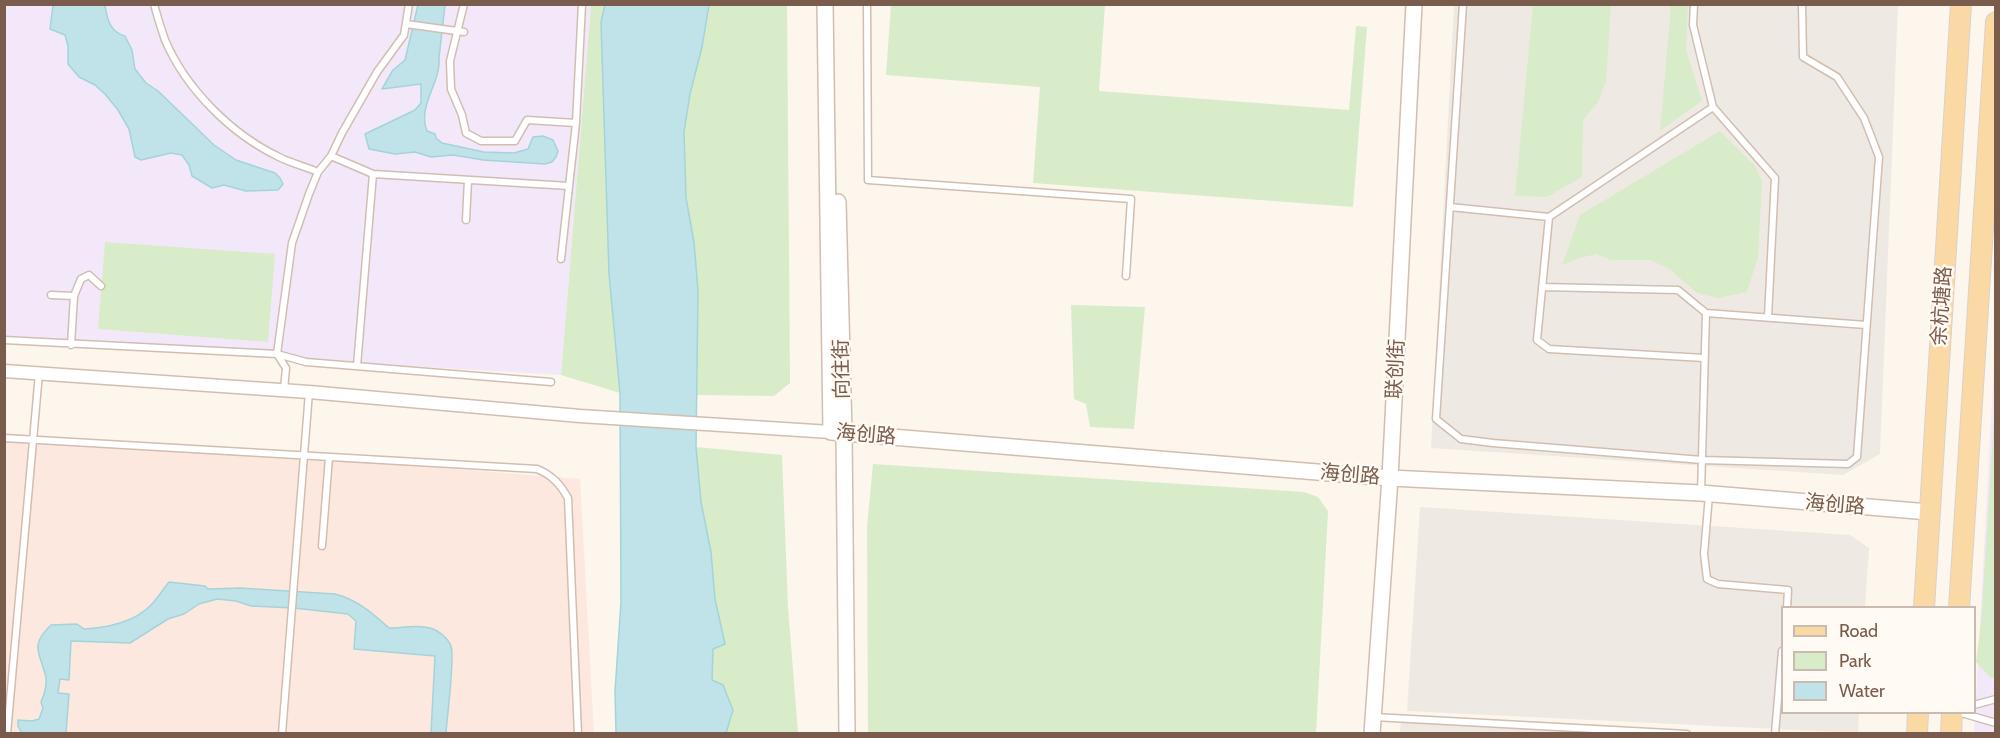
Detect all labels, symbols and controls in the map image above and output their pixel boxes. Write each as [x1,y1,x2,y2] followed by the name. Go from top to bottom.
[1927,265,1957,347] street label: 余杭塘路
[1382,338,1410,400] street label: 联创街
[829,339,855,399] street label: 向往街
[835,420,897,450] street label: 海创路
[1319,460,1381,490] street label: 海创路
[1804,490,1866,520] street label: 海创路
[1781,606,1976,714] legend
[1839,620,1878,642] text: Road
[1839,650,1871,672] text: Park
[1839,680,1885,702] text: Water

